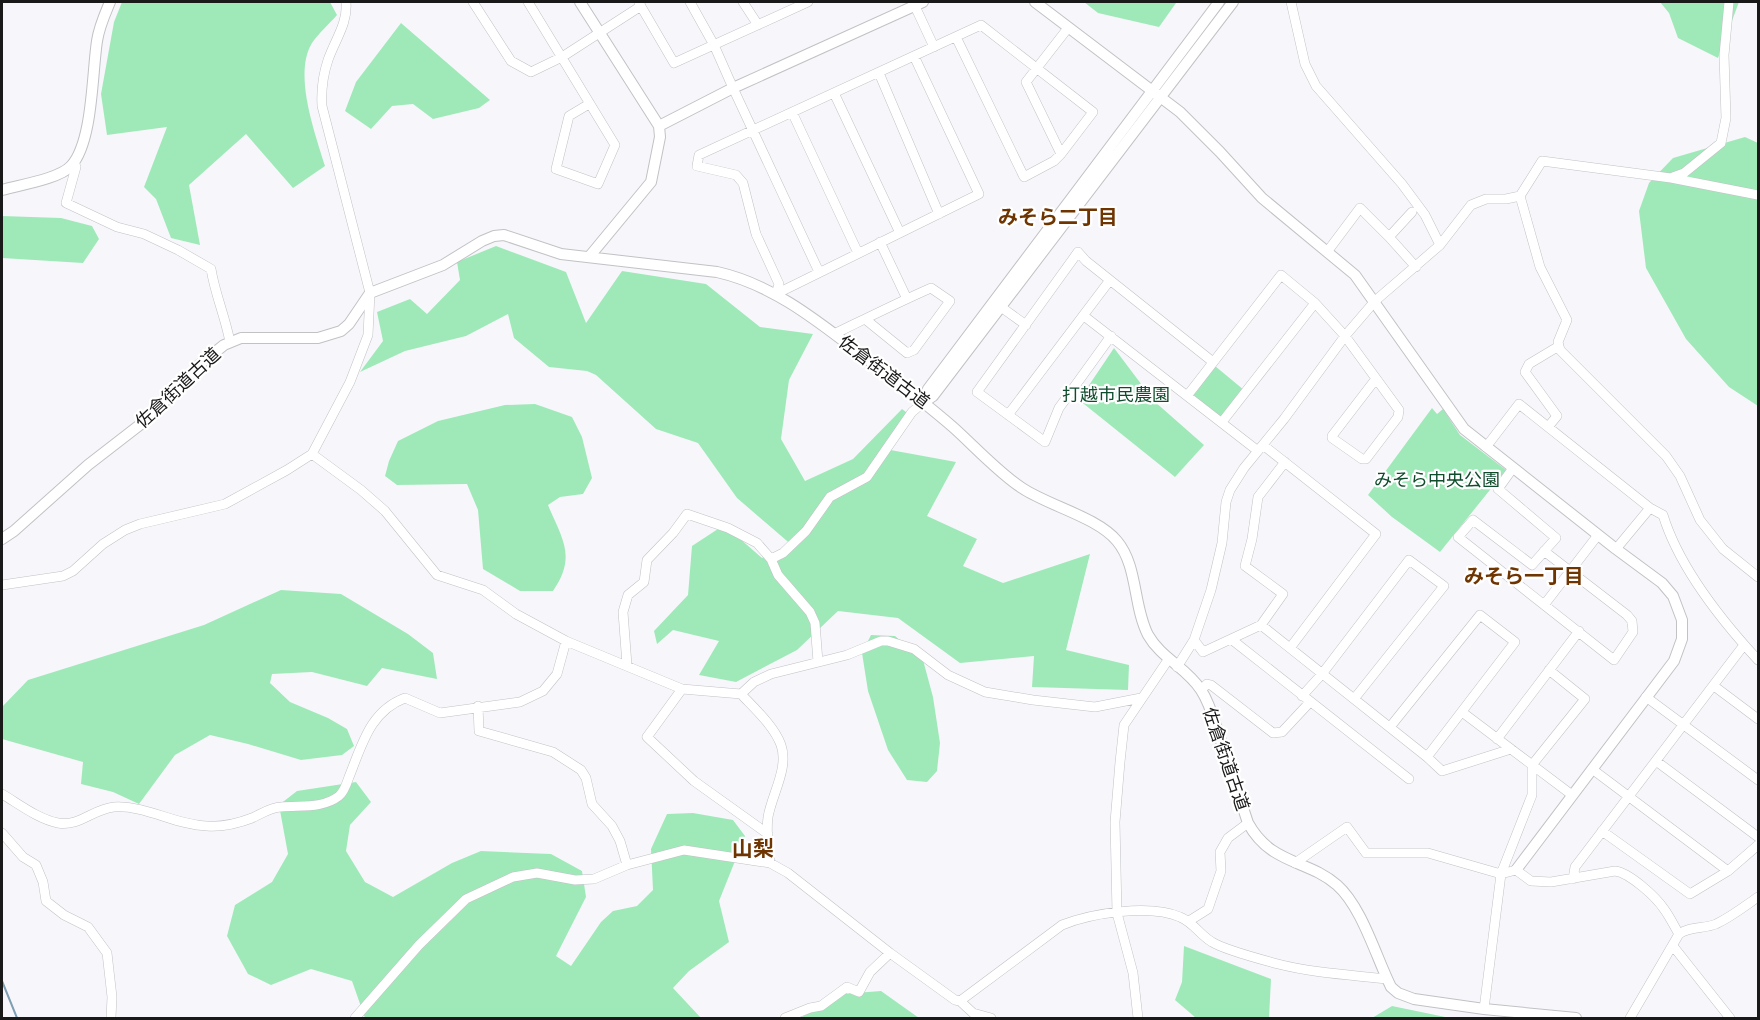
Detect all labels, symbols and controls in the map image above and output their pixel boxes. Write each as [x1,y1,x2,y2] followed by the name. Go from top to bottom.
[998,203,1118,232] district label: みそら二丁目
[833,329,935,415] street label: 佐倉街道古道
[130,342,226,434] street label: 佐倉街道古道
[1062,382,1170,408] park label: 打越市民農園
[1374,467,1500,493] park label: みそら中央公園
[1464,562,1584,591] district label: みそら一丁目
[1196,704,1256,814] street label: 佐倉街道古道
[732,834,774,864] district label: 山梨

